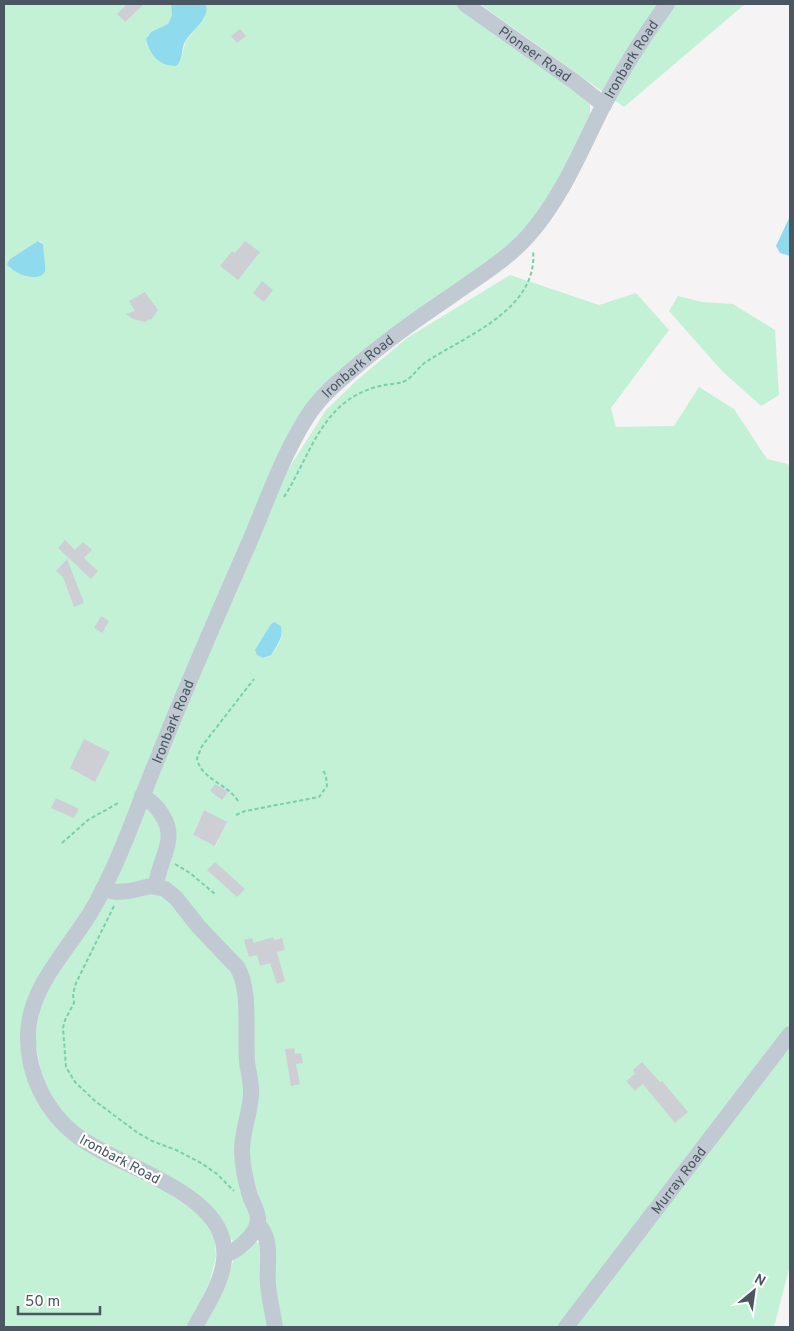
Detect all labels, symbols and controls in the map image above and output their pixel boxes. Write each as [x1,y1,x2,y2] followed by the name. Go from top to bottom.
[602,18,663,102] street label: Ironbark Road
[495,23,574,86] street label: Pioneer Road
[319,332,398,402] street label: Ironbark Road
[149,678,199,766] street label: Ironbark Road
[76,1132,162,1189] street label: Ironbark Road
[648,1144,711,1218] street label: Murray Road
[729,1266,779,1316] north arrow
[751,1271,768,1291] text: N
[18,1284,100,1316] scale bar
[25,1293,60,1312] text: 50 m

